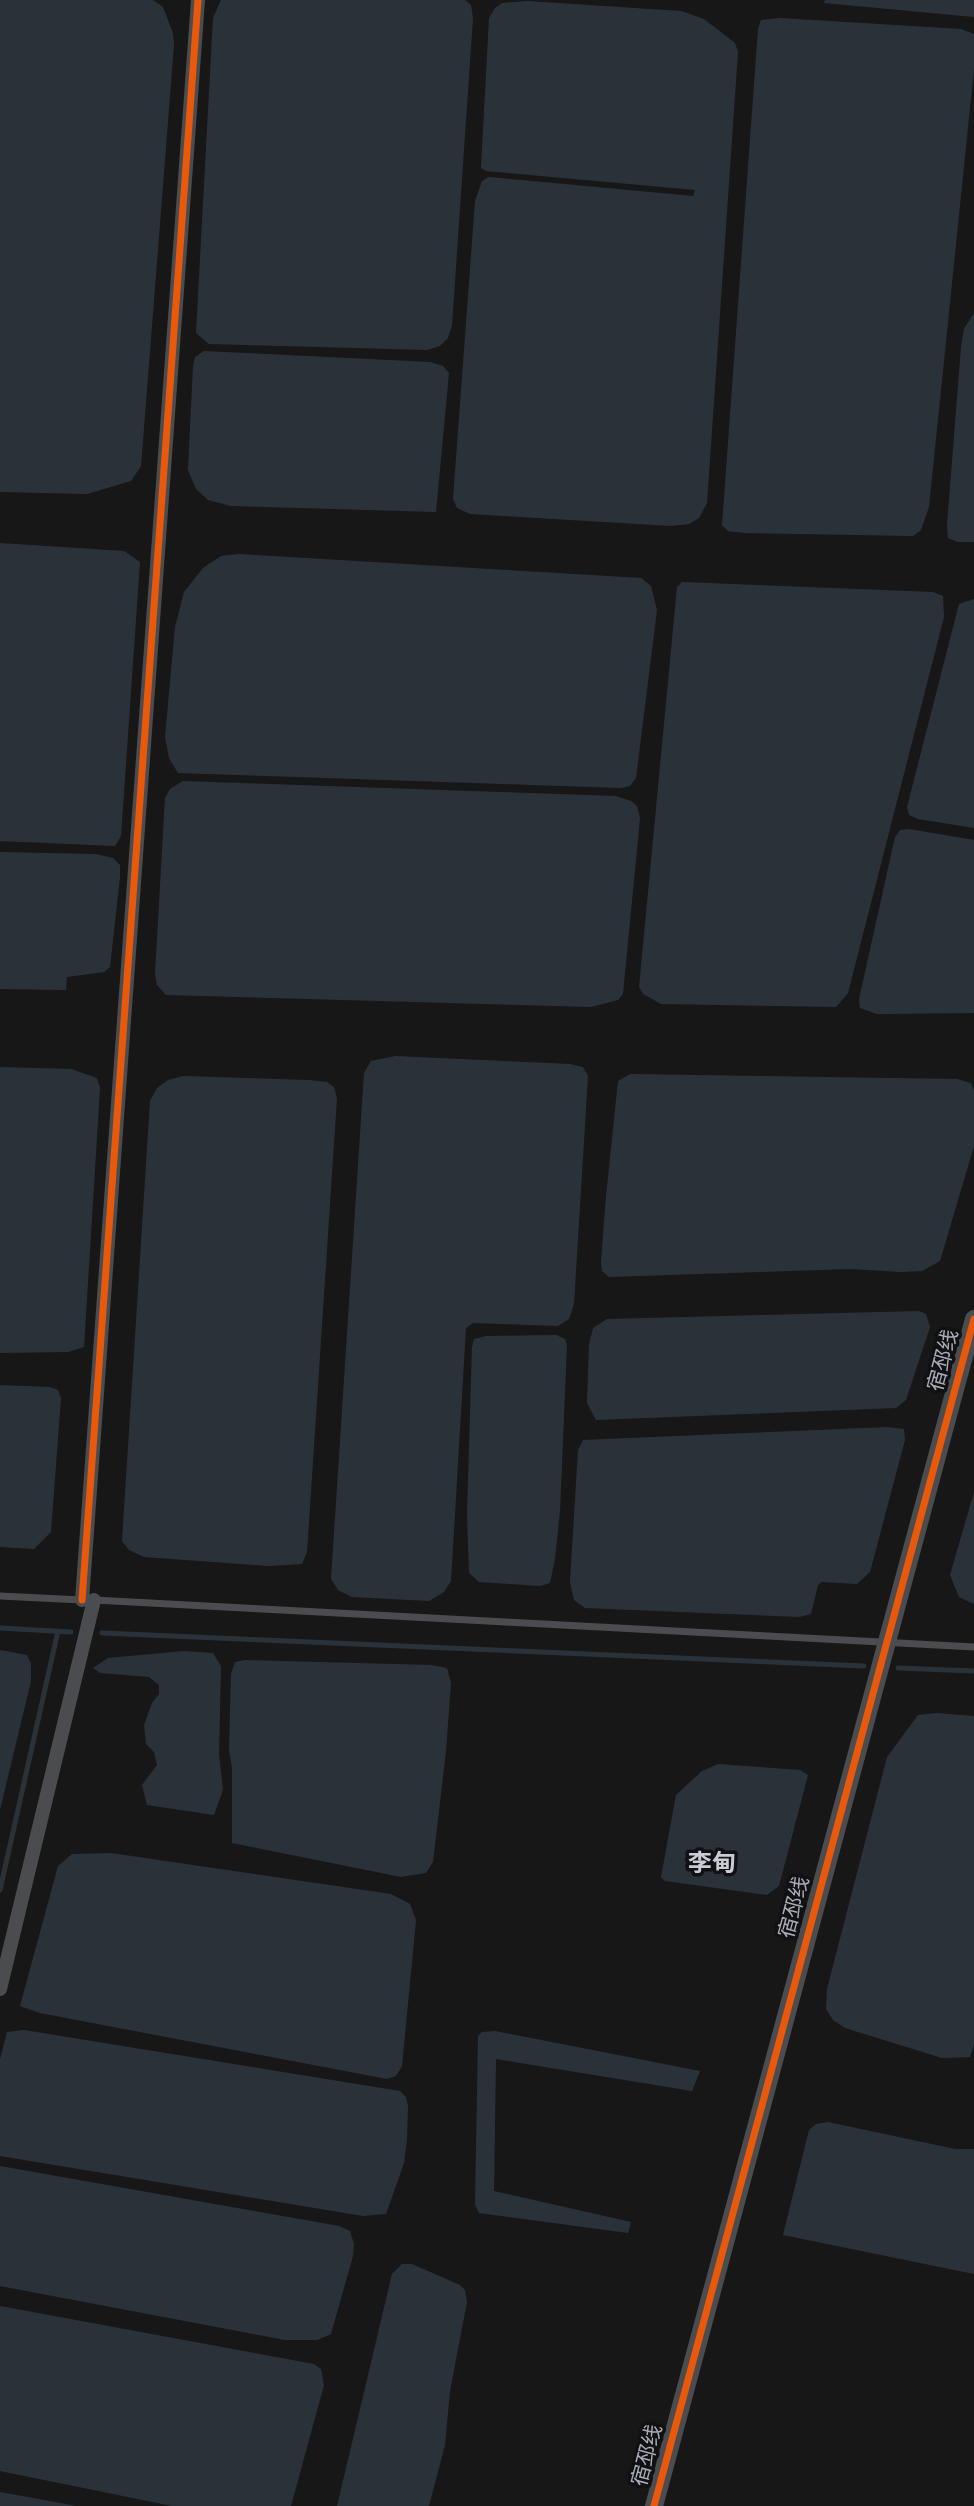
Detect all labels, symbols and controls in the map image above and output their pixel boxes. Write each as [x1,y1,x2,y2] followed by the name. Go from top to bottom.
[925,1327,965,1395] street label: 宿邳线
[688,1852,736,1880] district label: 李甸
[776,1874,816,1942] street label: 宿邳线
[629,2422,669,2490] street label: 宿邳线

